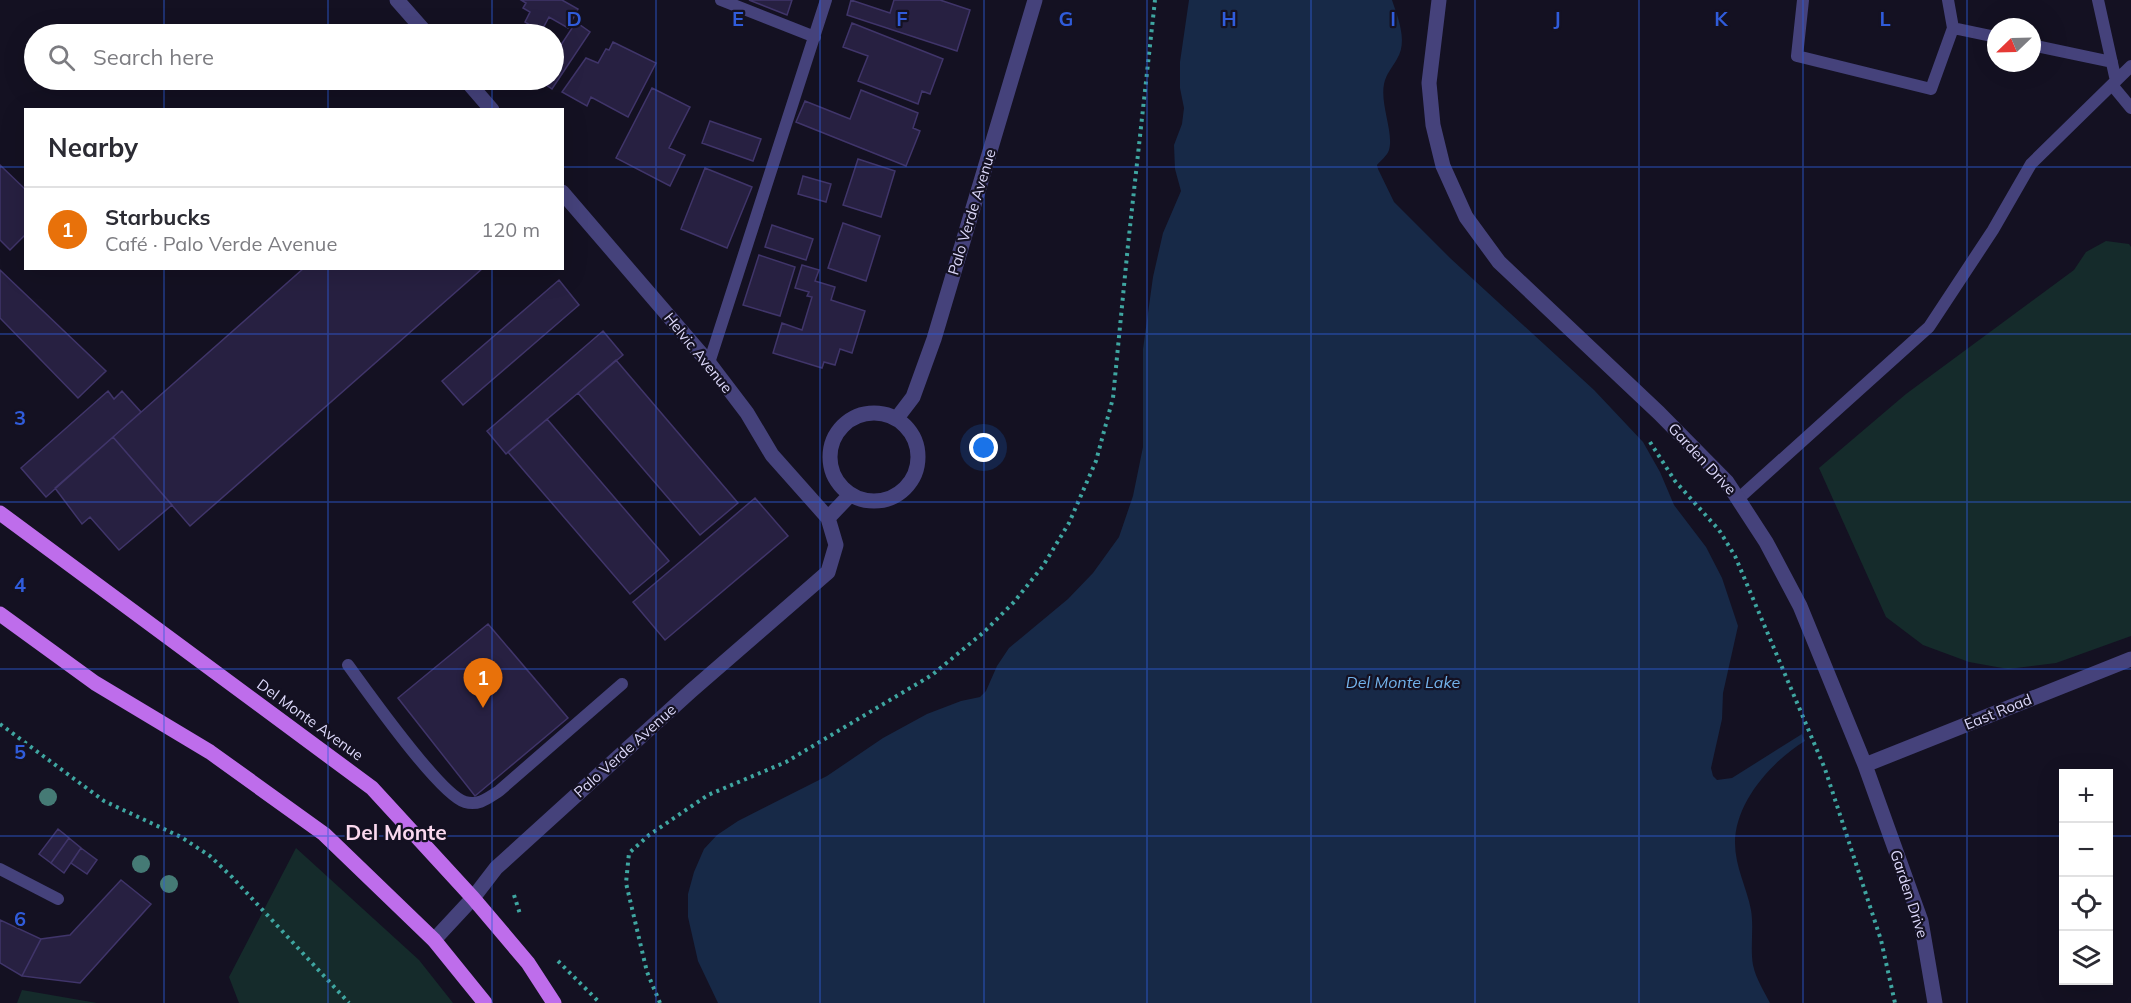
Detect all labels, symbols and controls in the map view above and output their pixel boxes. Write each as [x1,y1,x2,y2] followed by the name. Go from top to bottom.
[566,6,582,31] text: D
[732,6,744,31] text: E
[896,6,908,31] text: F
[1059,6,1073,31] text: G
[1221,6,1237,31] text: H
[1390,6,1396,31] text: I
[1553,6,1561,31] text: J
[1714,6,1728,31] text: K
[1879,6,1891,31] text: L
[1987,18,2041,72] north arrow
[24,24,564,90] search box
[45,41,78,74] icon: search
[93,43,214,71] text: Search here
[48,131,138,164] text: Nearby
[943,146,1000,277] street label: Palo Verde Avenue
[105,203,211,231] text: Starbucks
[62,217,74,242] text: 1
[481,217,540,242] text: 120 m
[105,231,337,256] text: Café · Palo Verde Avenue
[660,308,737,397] street label: Helvic Avenue
[14,405,26,430] text: 3
[1664,419,1740,499] street label: Garden Drive
[969,433,998,462] your location
[14,572,26,597] text: 4
[464,658,502,708] pin: 1
[1346,672,1460,692] water label: Del Monte Lake
[254,675,367,764] street label: Del Monte Avenue
[1961,689,2034,734] street label: East Road
[570,700,680,801] street label: Palo Verde Avenue
[14,739,26,764] text: 5
[2059,769,2113,985] map controls
[2059,769,2113,823] button: +
[345,819,447,845] district label: Del Monte
[2059,823,2113,877] button: −
[1886,847,1933,940] street label: Garden Drive
[2059,877,2113,931] button: locate
[14,906,26,931] text: 6
[2059,931,2113,985] button: layers

